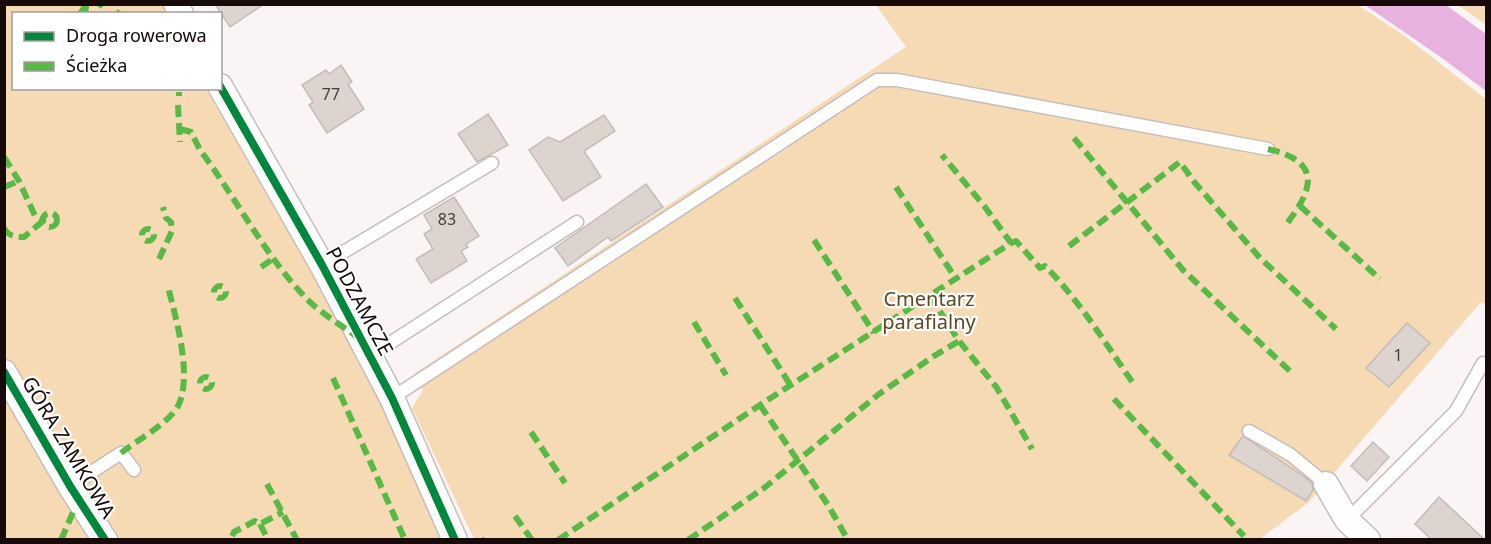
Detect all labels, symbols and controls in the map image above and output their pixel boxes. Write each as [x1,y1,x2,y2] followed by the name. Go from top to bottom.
[12,12,222,90] legend
[66,23,207,47] text: Droga rowerowa
[66,53,127,77] text: Ścieżka
[322,83,340,105] house number: 77
[438,208,456,230] house number: 83
[320,242,400,360] street label: PODZAMCZE
[882,285,977,335] park label: Cmentarz parafialny
[1393,344,1403,366] house number: 1
[16,371,122,523] street label: GÓRA ZAMKOWA

